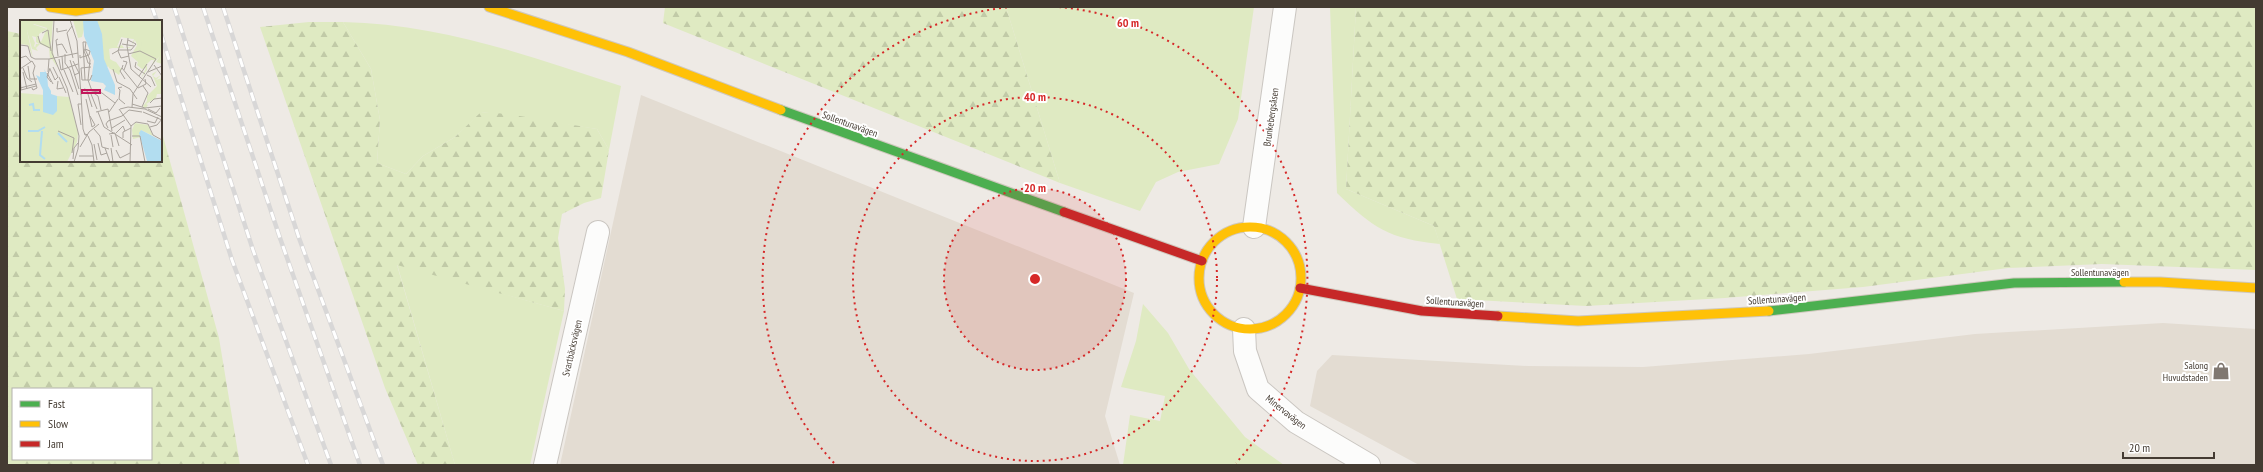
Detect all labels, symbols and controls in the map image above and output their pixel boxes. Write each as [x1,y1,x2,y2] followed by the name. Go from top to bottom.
[1117,15,1139,30] text: 60 m
[20,20,162,162] inset map
[1260,87,1282,147] street label: Brunkebergsåsen
[1024,89,1046,104] text: 40 m
[821,108,879,140] street label: Sollentunavägen
[1024,180,1046,195] text: 20 m
[2071,266,2129,279] street label: Sollentunavägen
[1028,272,1042,286] centre of rings
[1748,290,1806,308] street label: Sollentunavägen
[1426,293,1484,311] street label: Sollentunavägen
[559,318,585,378] street label: Svartbäcksvägen
[2163,359,2208,384] place label: Salong Huvudstaden
[2211,361,2231,381] shop icon: Salong Huvudstaden
[12,388,152,460] legend
[1263,392,1309,432] street label: Minervavägen
[48,396,66,411] text: Fast
[48,416,69,431] text: Slow
[2123,434,2214,460] scale bar
[47,436,64,451] text: Jam
[2129,440,2150,455] text: 20 m

